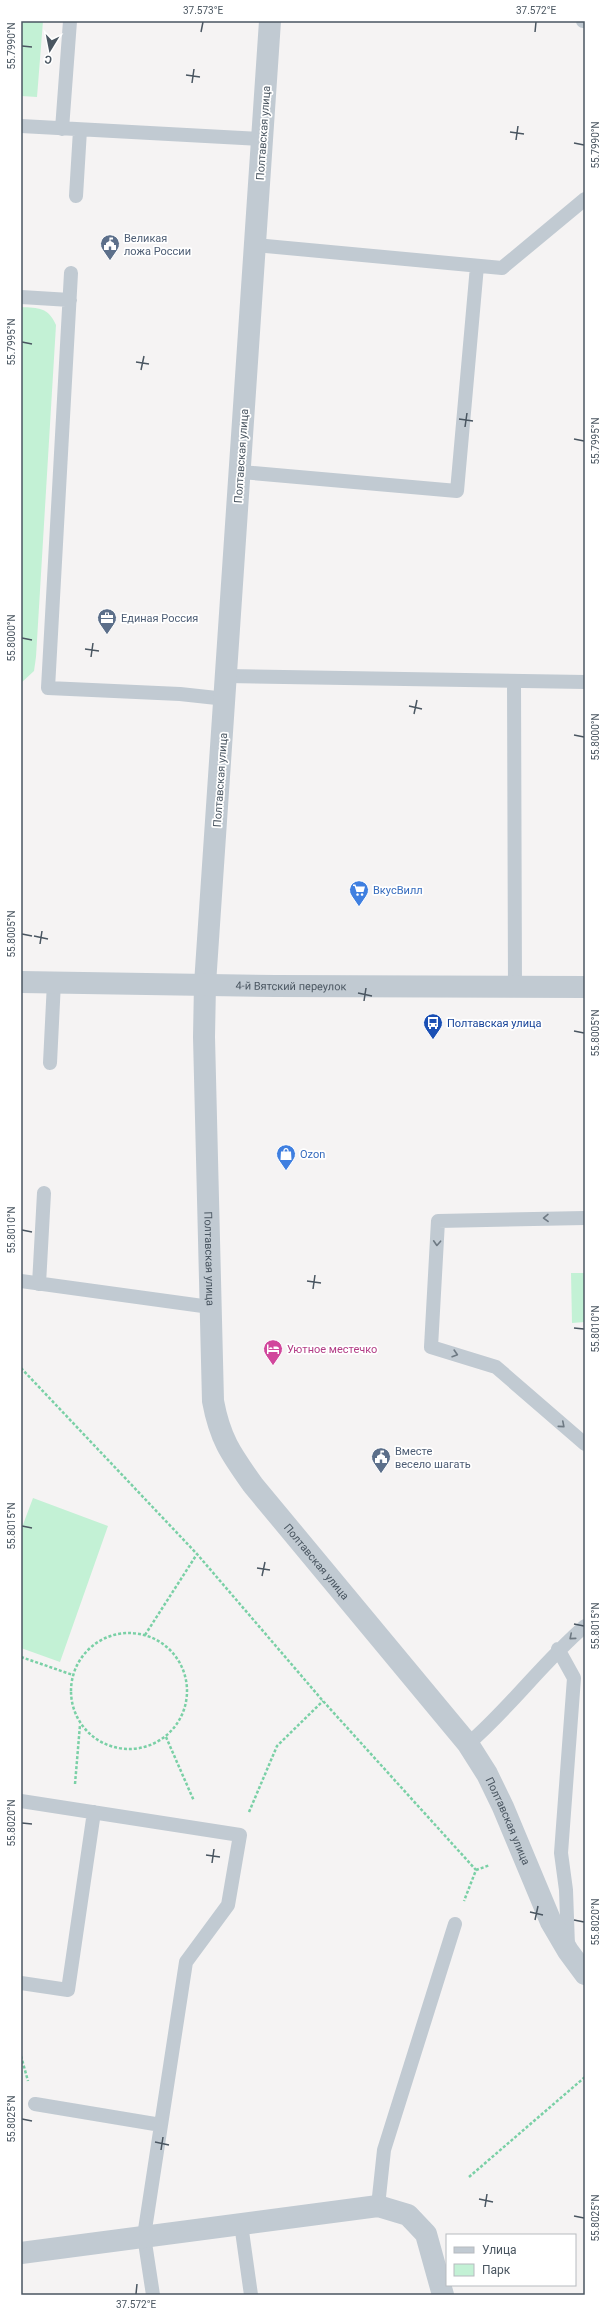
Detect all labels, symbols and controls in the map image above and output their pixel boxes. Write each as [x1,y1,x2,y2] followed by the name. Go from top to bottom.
[183,5,223,16] text: 37.573°E
[516,5,556,16] text: 37.572°E
[6,22,17,70] text: 55.7990°N
[30,30,70,70] north arrow
[44,52,53,66] text: С
[254,85,273,181] street label: Полтавская улица
[590,121,601,169] text: 55.7990°N
[124,232,191,258] place label: Великая ложа России
[99,233,121,261] public building icon: Великая ложа России
[6,318,17,366] text: 55.7995°N
[232,408,251,504] street label: Полтавская улица
[590,417,601,465] text: 55.7995°N
[96,607,118,635] office icon: Единая Россия
[121,612,198,625] place label: Единая Россия
[6,614,17,662] text: 55.8000°N
[590,713,601,761] text: 55.8000°N
[211,732,230,828] street label: Полтавская улица
[348,879,370,907] supermarket icon: ВкусВилл
[373,884,423,897] place label: ВкусВилл
[6,910,17,958] text: 55.8005°N
[235,979,347,993] street label: 4-й Вятский переулок
[590,1009,601,1057] text: 55.8005°N
[422,1012,444,1040] bus stop icon: Полтавская улица
[447,1017,542,1030] place label: Полтавская улица
[275,1143,297,1171] shop icon: Ozon
[300,1148,325,1161] place label: Ozon
[6,1206,17,1254] text: 55.8010°N
[201,1211,217,1306] street label: Полтавская улица
[543,1214,549,1223] one-way arrow
[432,1240,441,1246] one-way arrow
[590,1305,601,1353] text: 55.8010°N
[262,1338,284,1366] hotel icon: Уютное местечко
[287,1343,377,1356] place label: Уютное местечко
[452,1350,459,1358] one-way arrow
[557,1420,565,1427] one-way arrow
[395,1445,471,1471] place label: Вместе весело шагать
[370,1446,392,1474] public building icon: Вместе весело шагать
[6,1502,17,1550] text: 55.8015°N
[281,1521,351,1603] street label: Полтавская улица
[590,1602,601,1650] text: 55.8015°N
[569,1633,576,1640] one-way arrow
[483,1775,532,1867] street label: Полтавская улица
[6,1799,17,1847] text: 55.8020°N
[590,1898,601,1946] text: 55.8020°N
[6,2095,17,2143] text: 55.8025°N
[590,2194,601,2242] text: 55.8025°N
[446,2234,576,2286] legend
[482,2243,517,2257] text: Улица
[482,2263,511,2277] text: Парк
[116,2299,156,2310] text: 37.572°E

